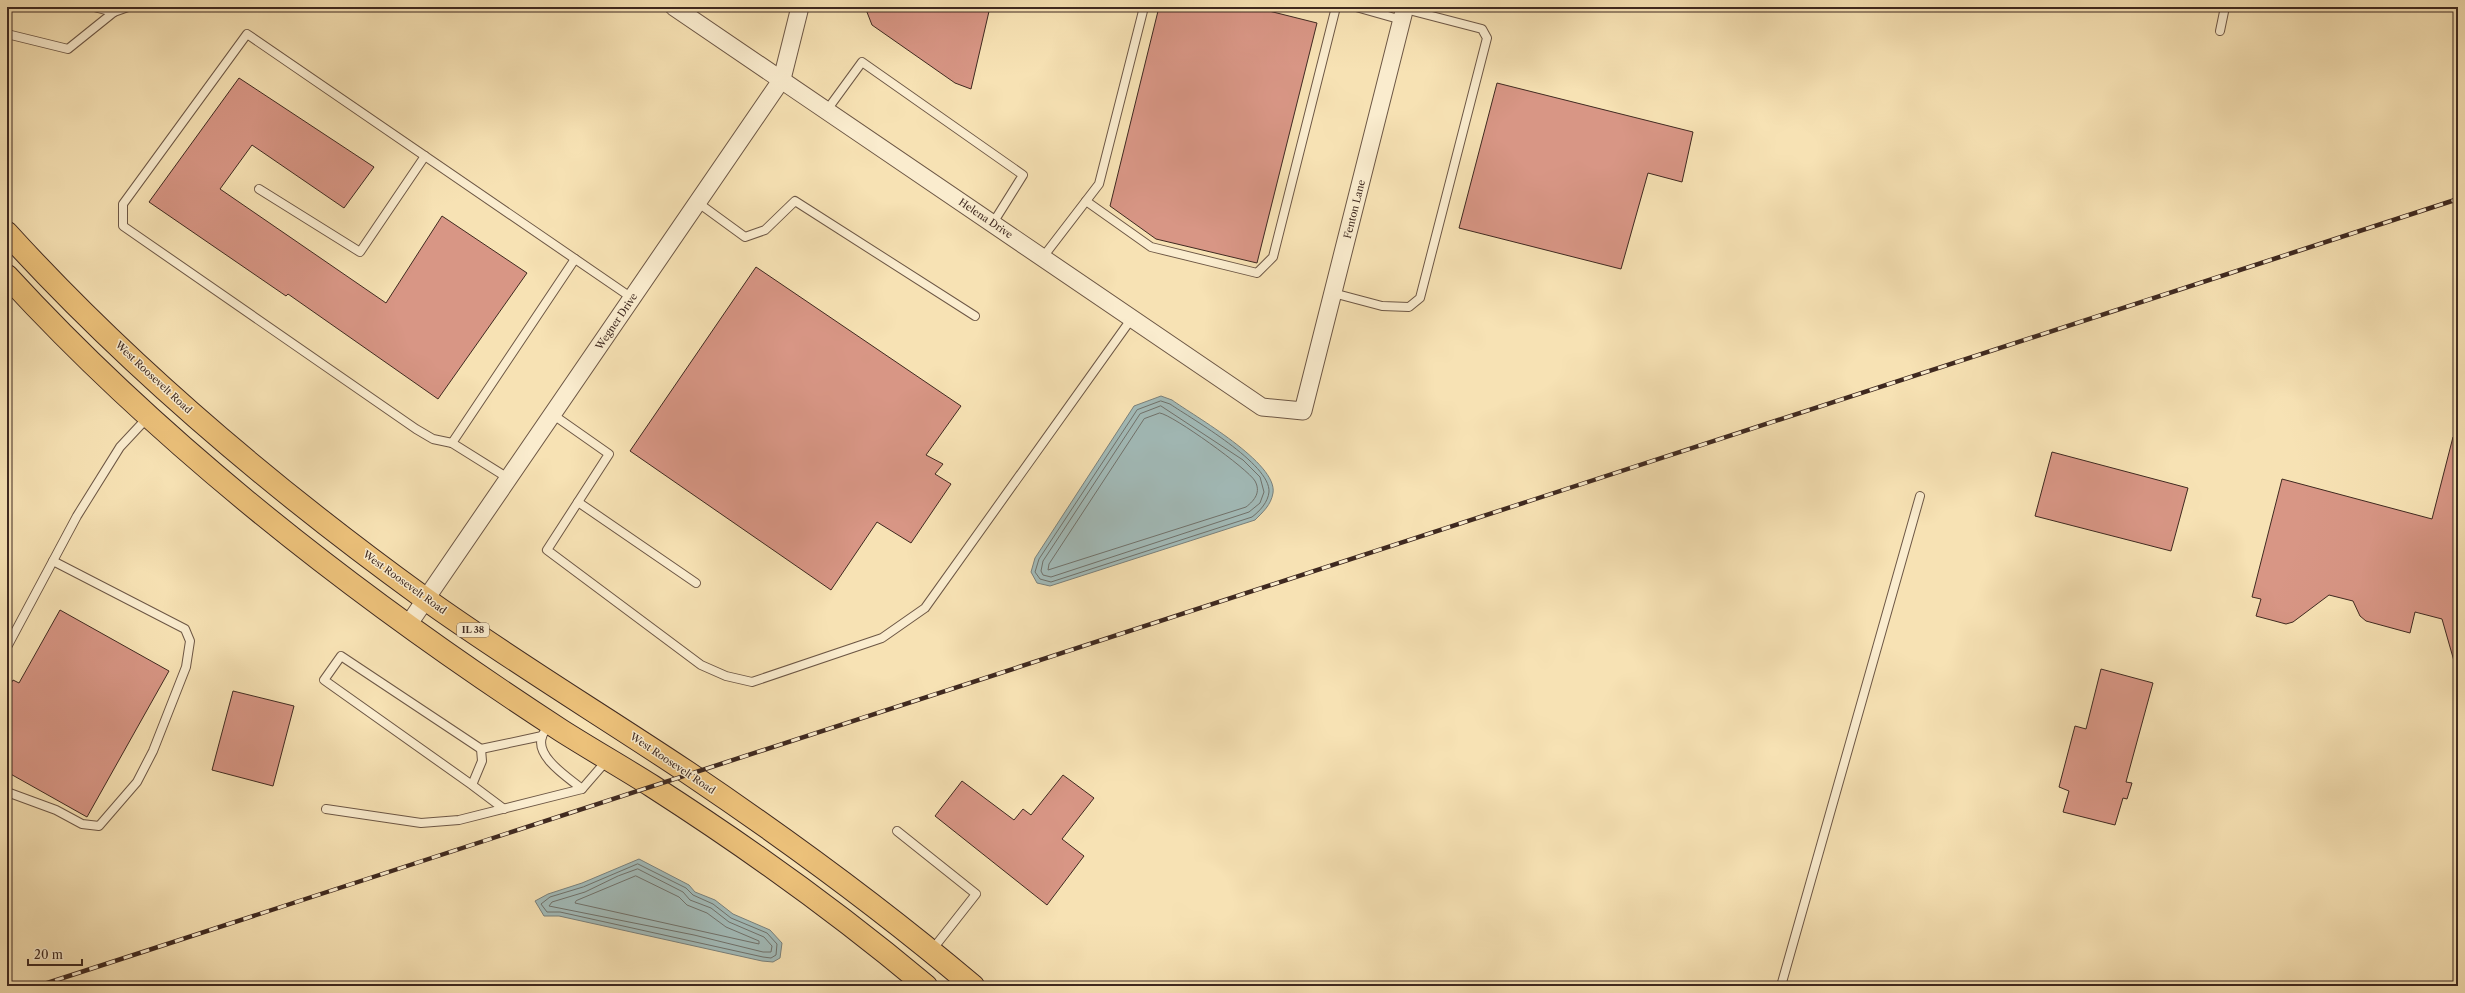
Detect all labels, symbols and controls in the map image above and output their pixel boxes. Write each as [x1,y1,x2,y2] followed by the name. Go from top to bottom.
[1341,178,1368,240] street label: Fenton Lane
[956,196,1016,242] street label: Helena Drive
[592,290,640,353] street label: Wegner Drive
[112,338,195,416] street label: West Roosevelt Road
[360,547,449,617] street label: West Roosevelt Road
[457,623,489,637] road number: IL 38
[627,729,718,797] street label: West Roosevelt Road
[28,941,82,967] scale bar
[34,947,63,962] text: 20 m

